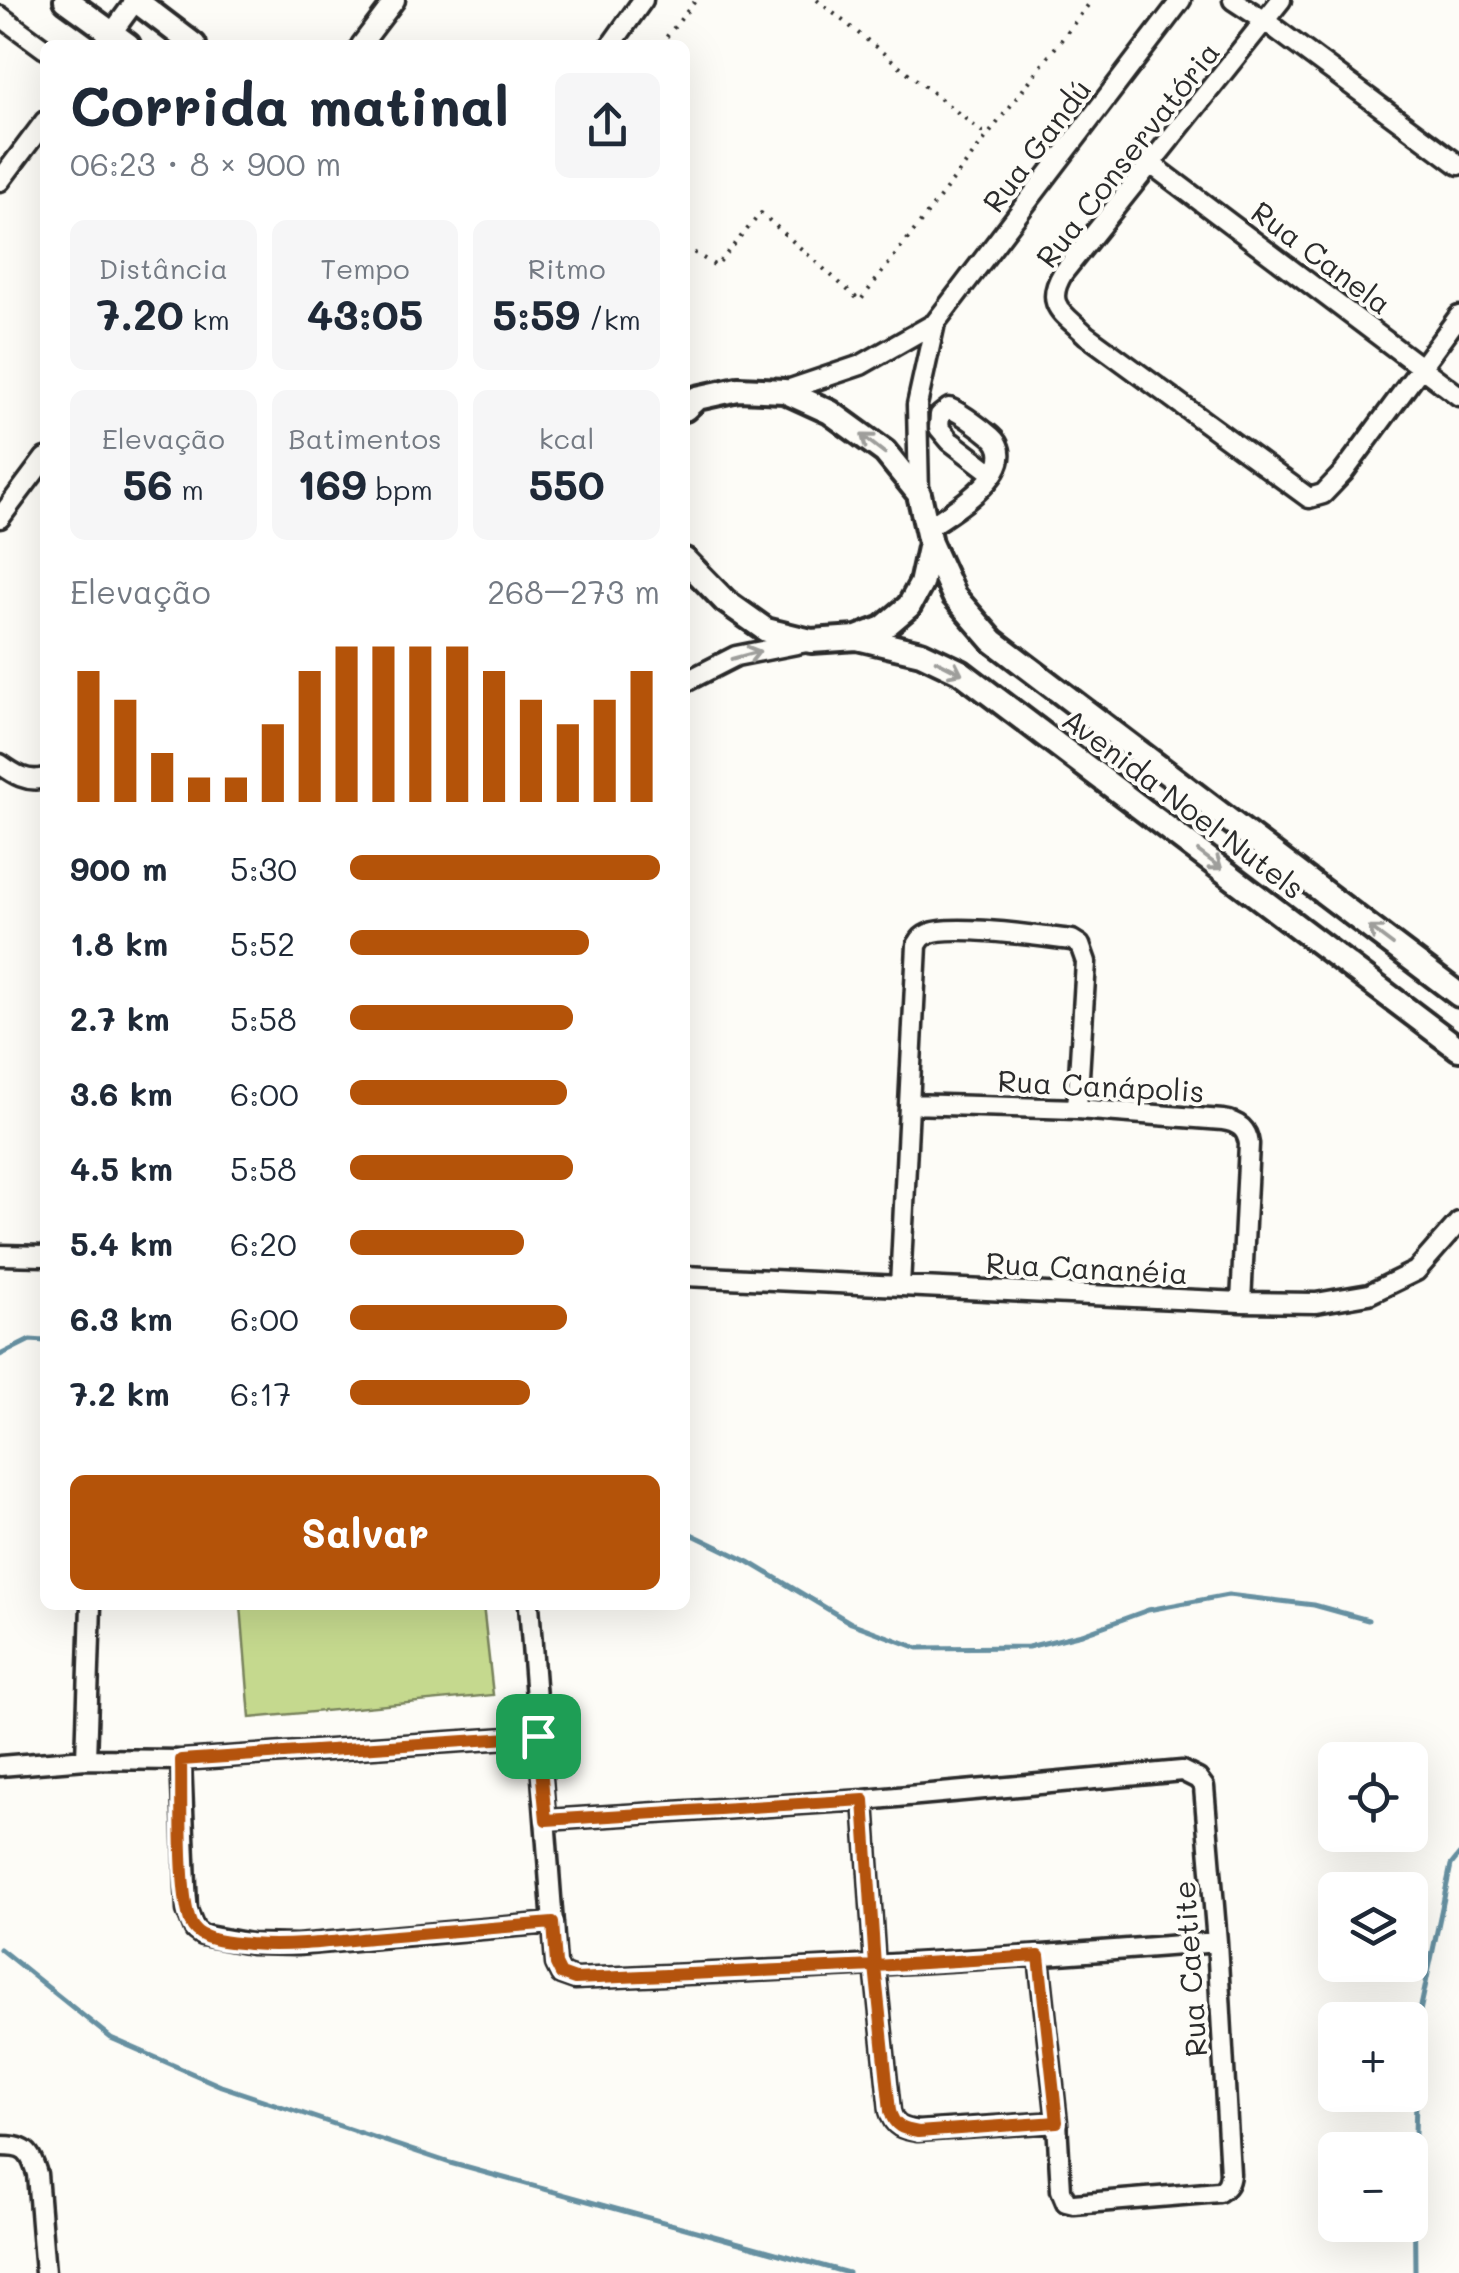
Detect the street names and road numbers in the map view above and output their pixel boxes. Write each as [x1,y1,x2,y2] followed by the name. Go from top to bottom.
[1026,33,1228,275] street label: Rua Conservatória
[973,70,1099,220] street label: Rua Gandú
[1244,191,1400,323] street label: Rua Canela
[1055,699,1313,907] street label: Avenida Noel Nutels
[997,1060,1205,1110] street label: Rua Canápolis
[985,1242,1189,1292] street label: Rua Cananéia
[1163,1879,1215,2059] street label: Rua Caetite

